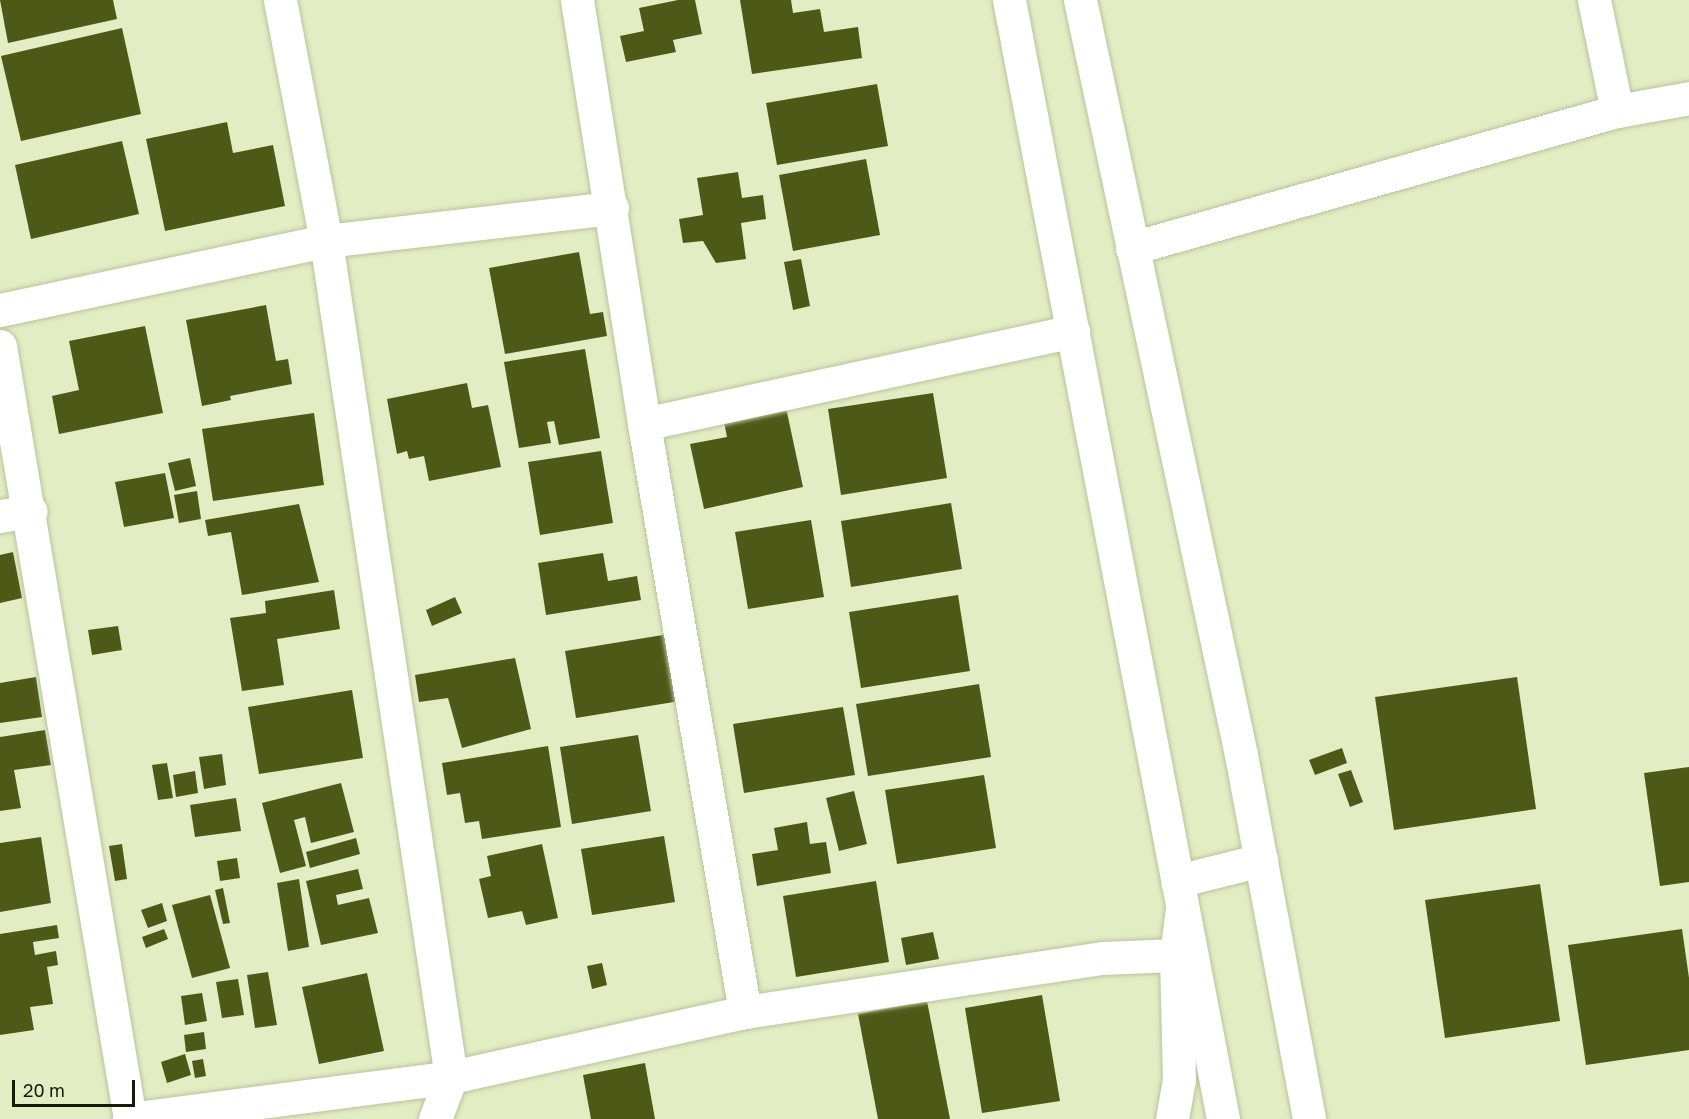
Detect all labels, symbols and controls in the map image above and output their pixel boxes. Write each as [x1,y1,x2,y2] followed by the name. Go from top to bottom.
[15,1068,138,1106] scale bar
[23,1079,65,1101] text: 20 m

